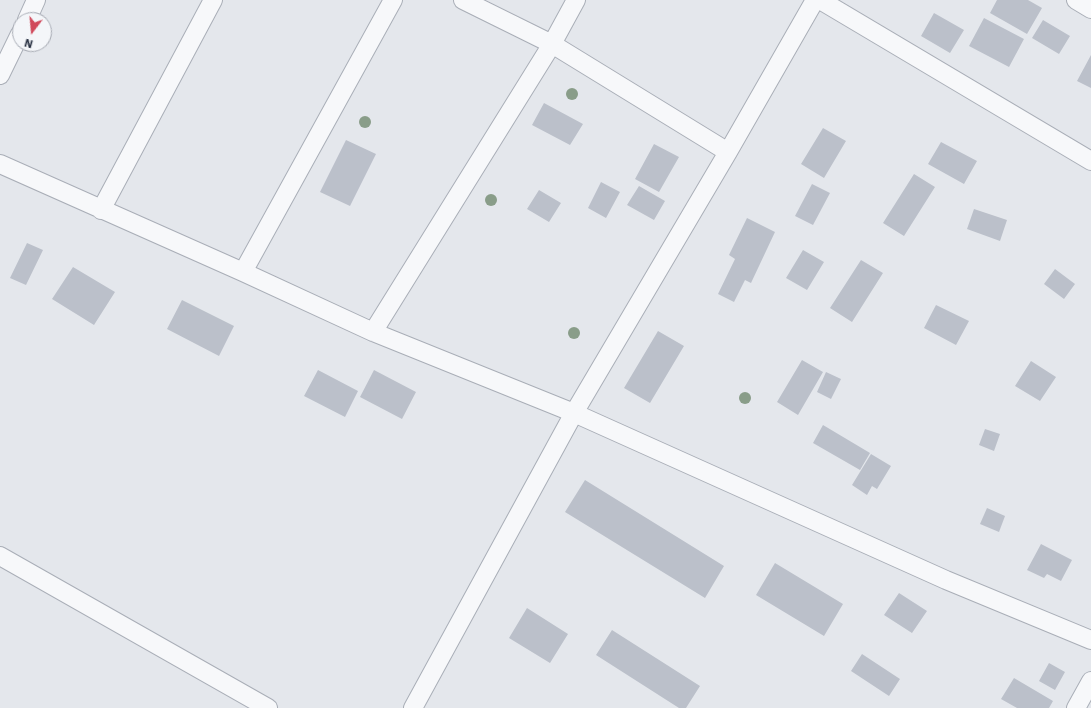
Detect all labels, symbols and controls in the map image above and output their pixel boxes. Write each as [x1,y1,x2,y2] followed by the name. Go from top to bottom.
[12,12,52,52] north arrow
[23,36,35,50] text: N

